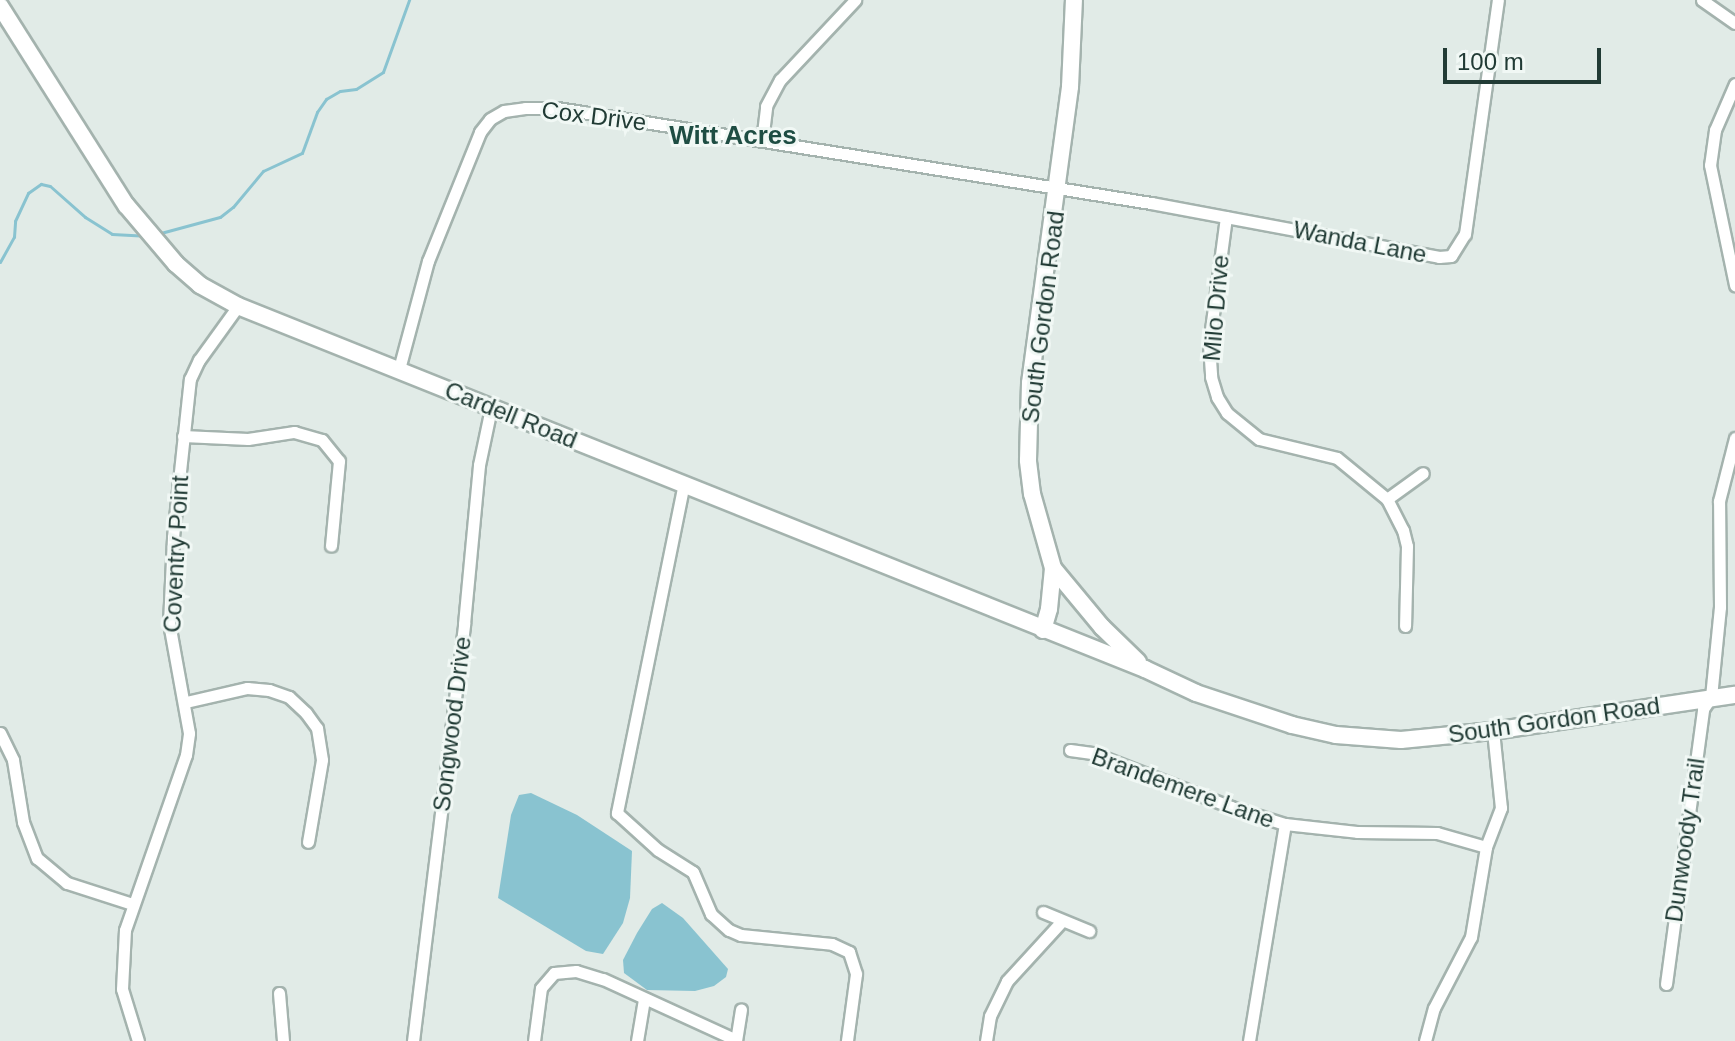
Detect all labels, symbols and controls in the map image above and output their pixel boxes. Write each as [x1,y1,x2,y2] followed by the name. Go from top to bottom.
[1447,32,1605,82] scale bar
[1457,48,1524,75] text: 100 m
[540,95,648,137] street label: Cox Drive
[669,120,797,152] district label: Witt Acres
[1016,209,1070,425] street label: South Gordon Road
[1291,215,1429,269] street label: Wanda Lane
[1197,254,1235,362] street label: Milo Drive
[441,375,581,455] street label: Cardell Road
[158,475,194,633] street label: Coventry Point
[427,635,477,813] street label: Songwood Drive
[1446,691,1662,749] street label: South Gordon Road
[1088,742,1278,834] street label: Brandemere Lane
[1659,756,1711,924] street label: Dunwoody Trail

